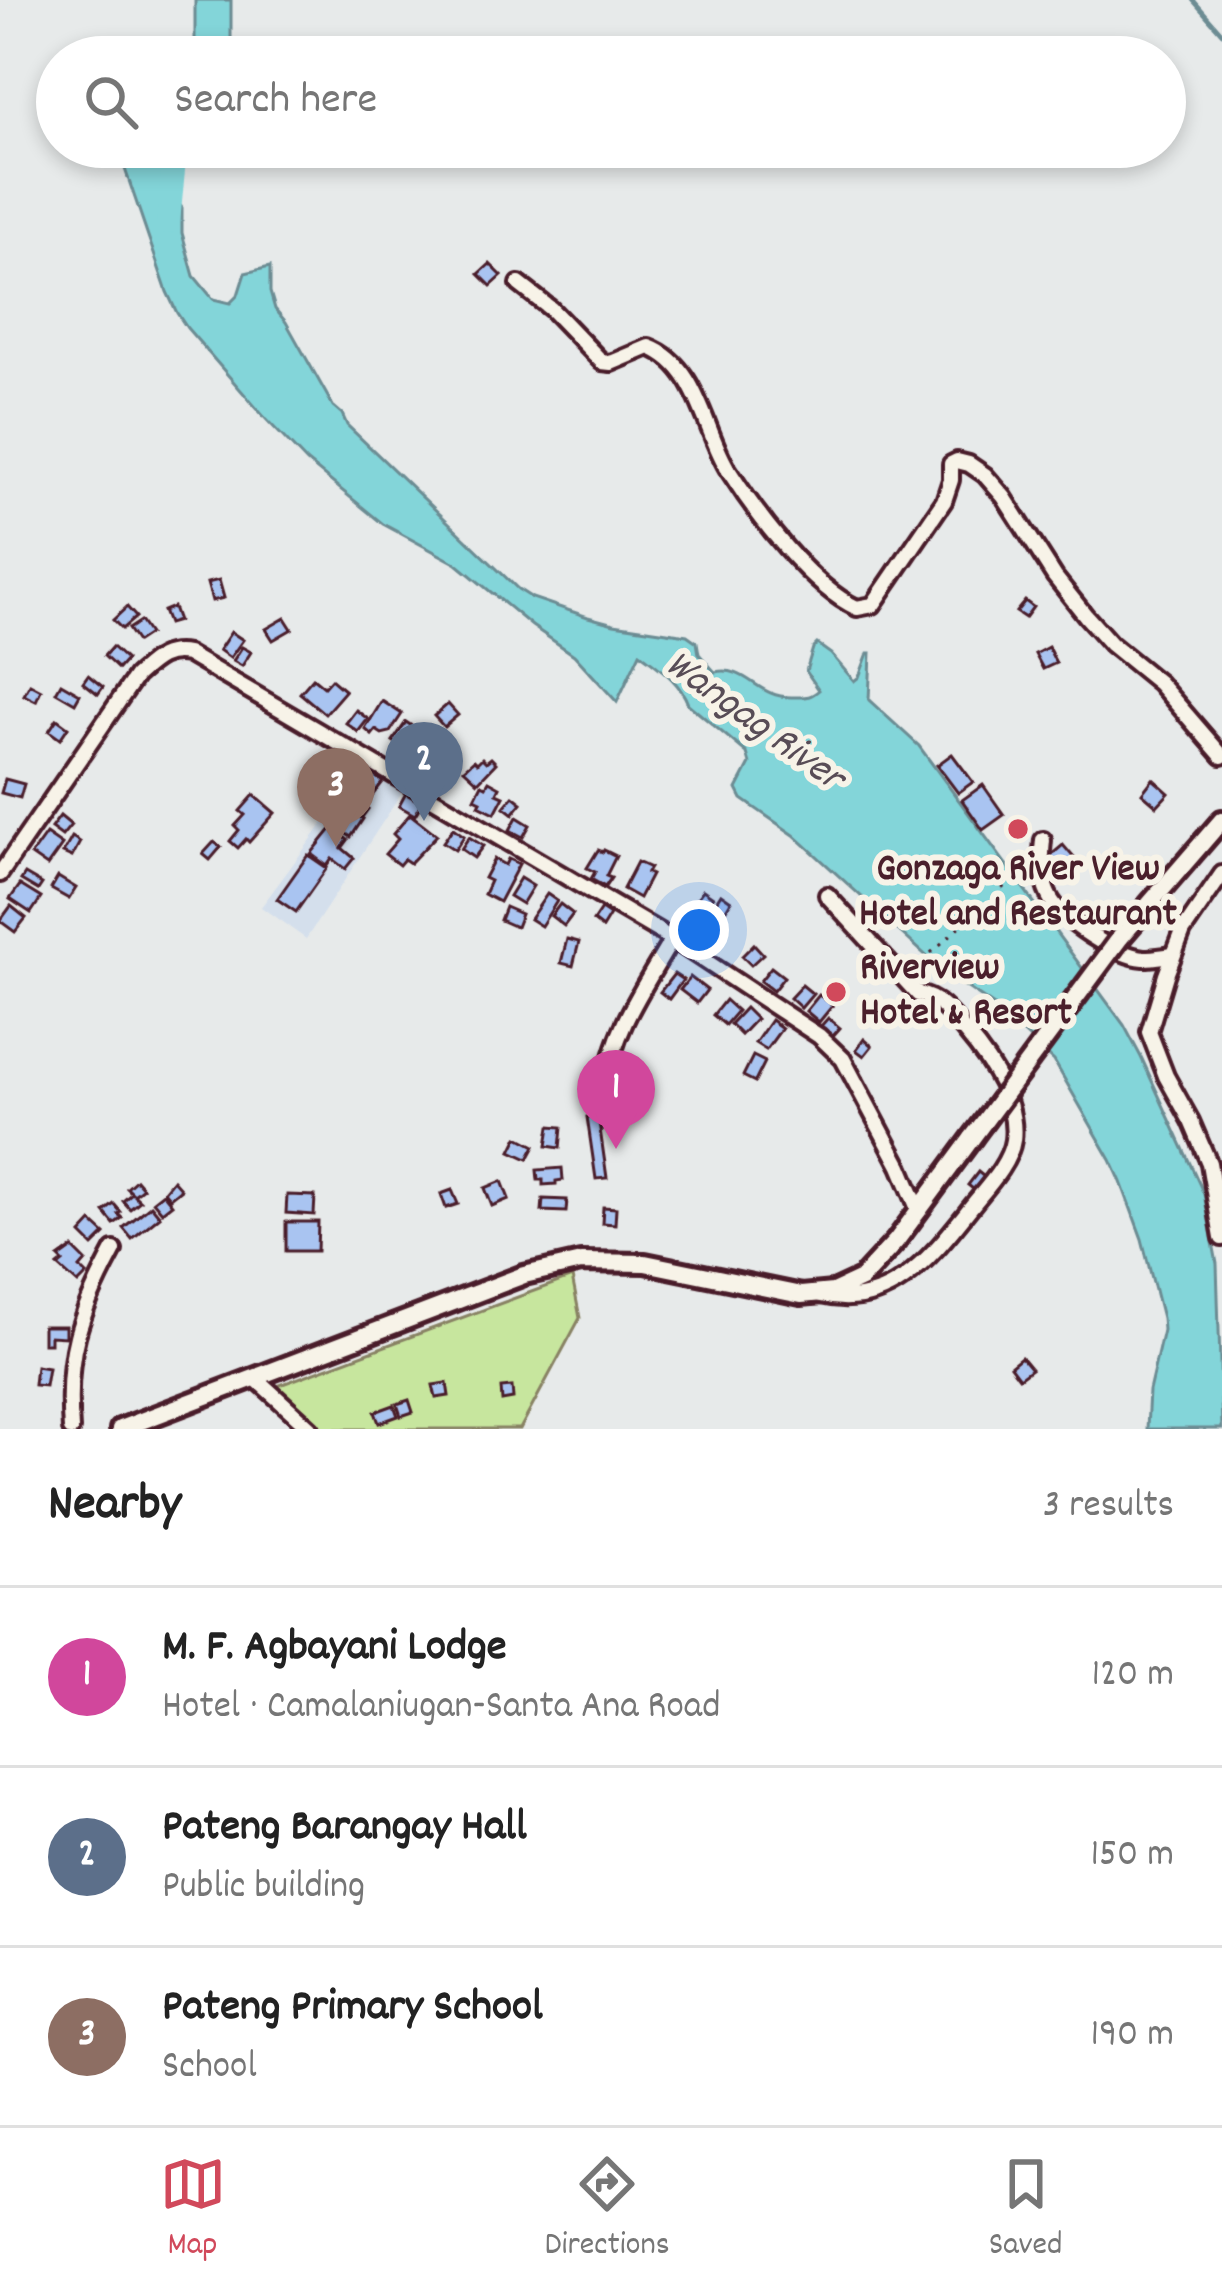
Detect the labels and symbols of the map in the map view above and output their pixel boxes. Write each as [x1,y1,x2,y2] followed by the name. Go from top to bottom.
[651,637,859,811] water label: Wangag River
[385,722,463,821] pin: 2
[297,748,375,847] pin: 3
[1005,816,1031,842] marker: Gonzaga River View Hotel and Restaurant
[859,844,1178,944] place label: Gonzaga River View Hotel and Restaurant
[669,900,729,960] your location
[860,943,1073,1043] place label: Riverview Hotel & Resort
[823,979,849,1005] marker: Riverview Hotel & Resort
[577,1050,655,1149] pin: 1

